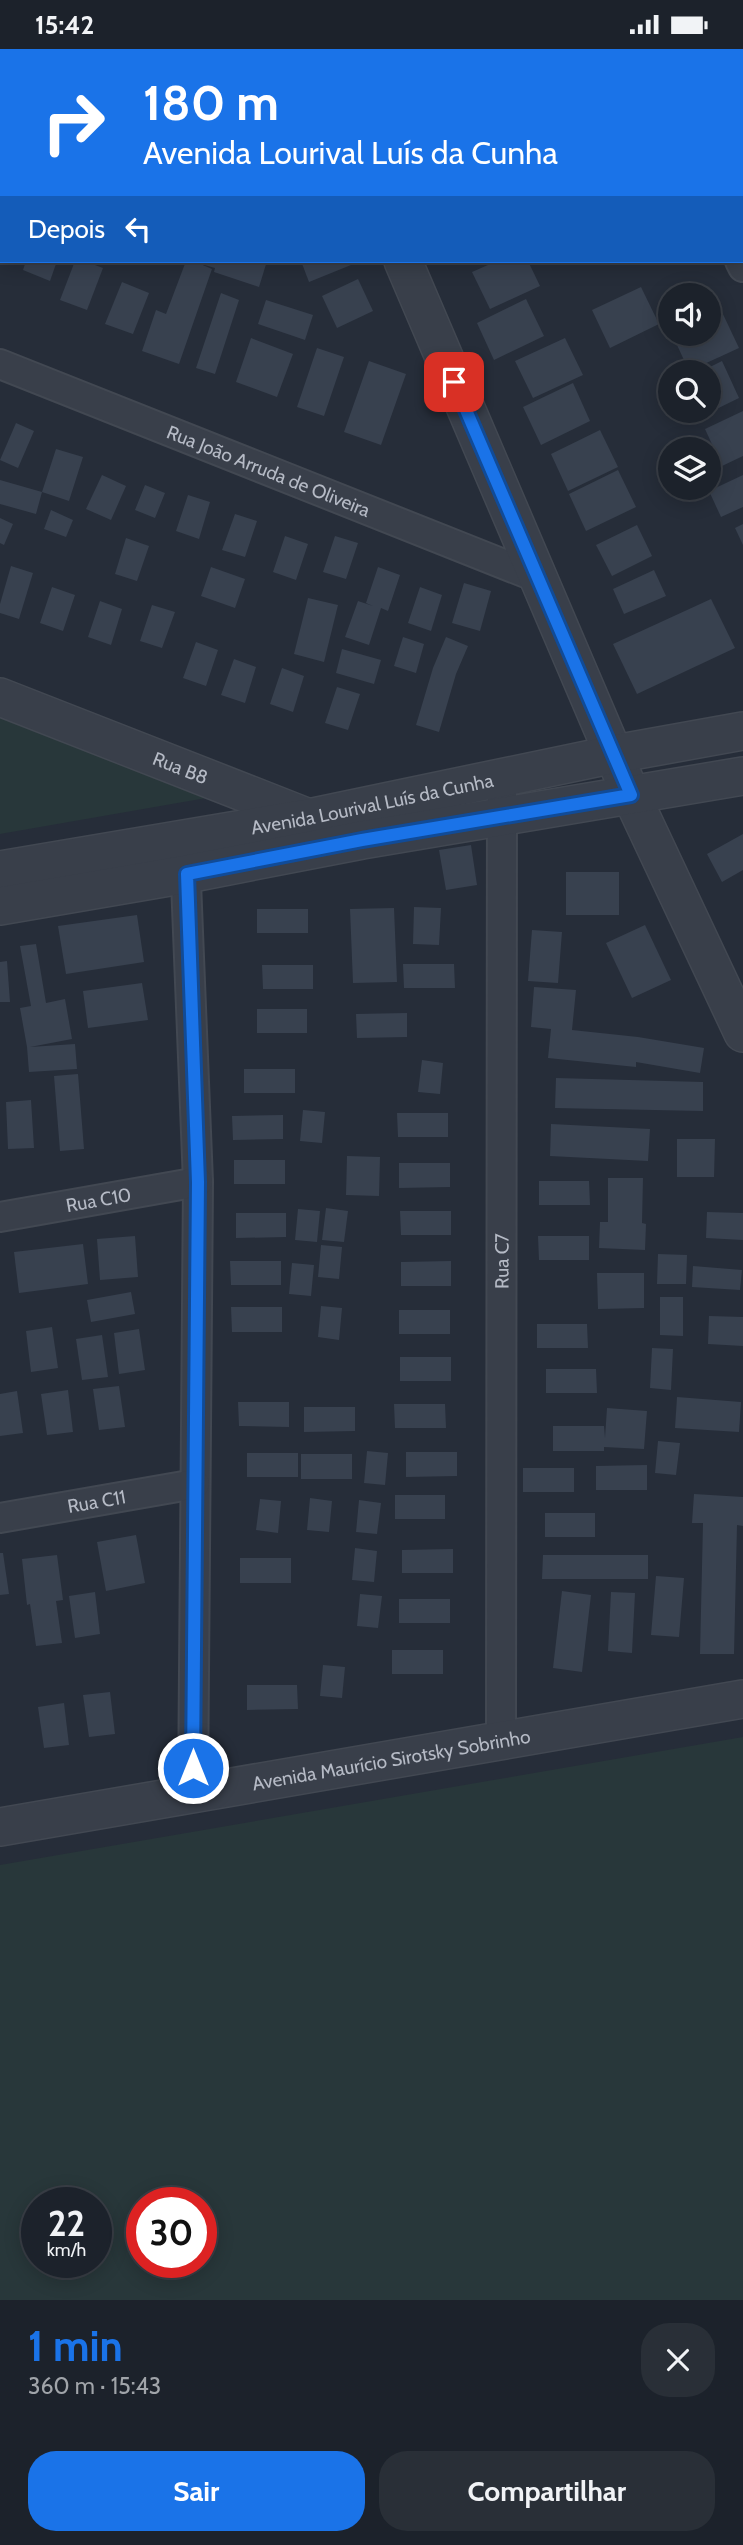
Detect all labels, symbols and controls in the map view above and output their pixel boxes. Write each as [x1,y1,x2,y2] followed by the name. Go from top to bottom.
[35,9,94,41] text: 15:42
[143,73,279,132] text: 180 m
[28,77,119,168] icon: right
[143,133,558,172] text: Avenida Lourival Luís da Cunha
[119,210,157,248] icon: left
[28,213,105,245] text: Depois
[658,283,721,500] map controls
[658,283,721,346] button: sound
[424,352,484,412] pin
[658,360,721,423] button: search
[435,363,473,401] icon: arrive
[163,420,373,522] street label: Rua João Arruda de Oliveira
[658,437,721,500] button: layers
[150,747,211,789] street label: Rua B8
[249,769,495,839] street label: Avenida Lourival Luís da Cunha
[64,1183,133,1217] street label: Rua C10
[490,1233,514,1289] street label: Rua C7
[66,1485,128,1518] street label: Rua C11
[251,1725,532,1795] street label: Avenida Maurício Sirotsky Sobrinho
[156,1731,230,1805] position arrow
[126,2187,217,2278] speed limit sign: 30
[48,2202,85,2245] text: 22
[47,2239,86,2261] text: km/h
[28,2320,123,2372] text: 1 min
[641,2323,715,2397] button: close
[28,2372,161,2400] text: 360 m · 15:43
[28,2451,365,2531] button: Sair
[379,2451,715,2531] button: Compartilhar

